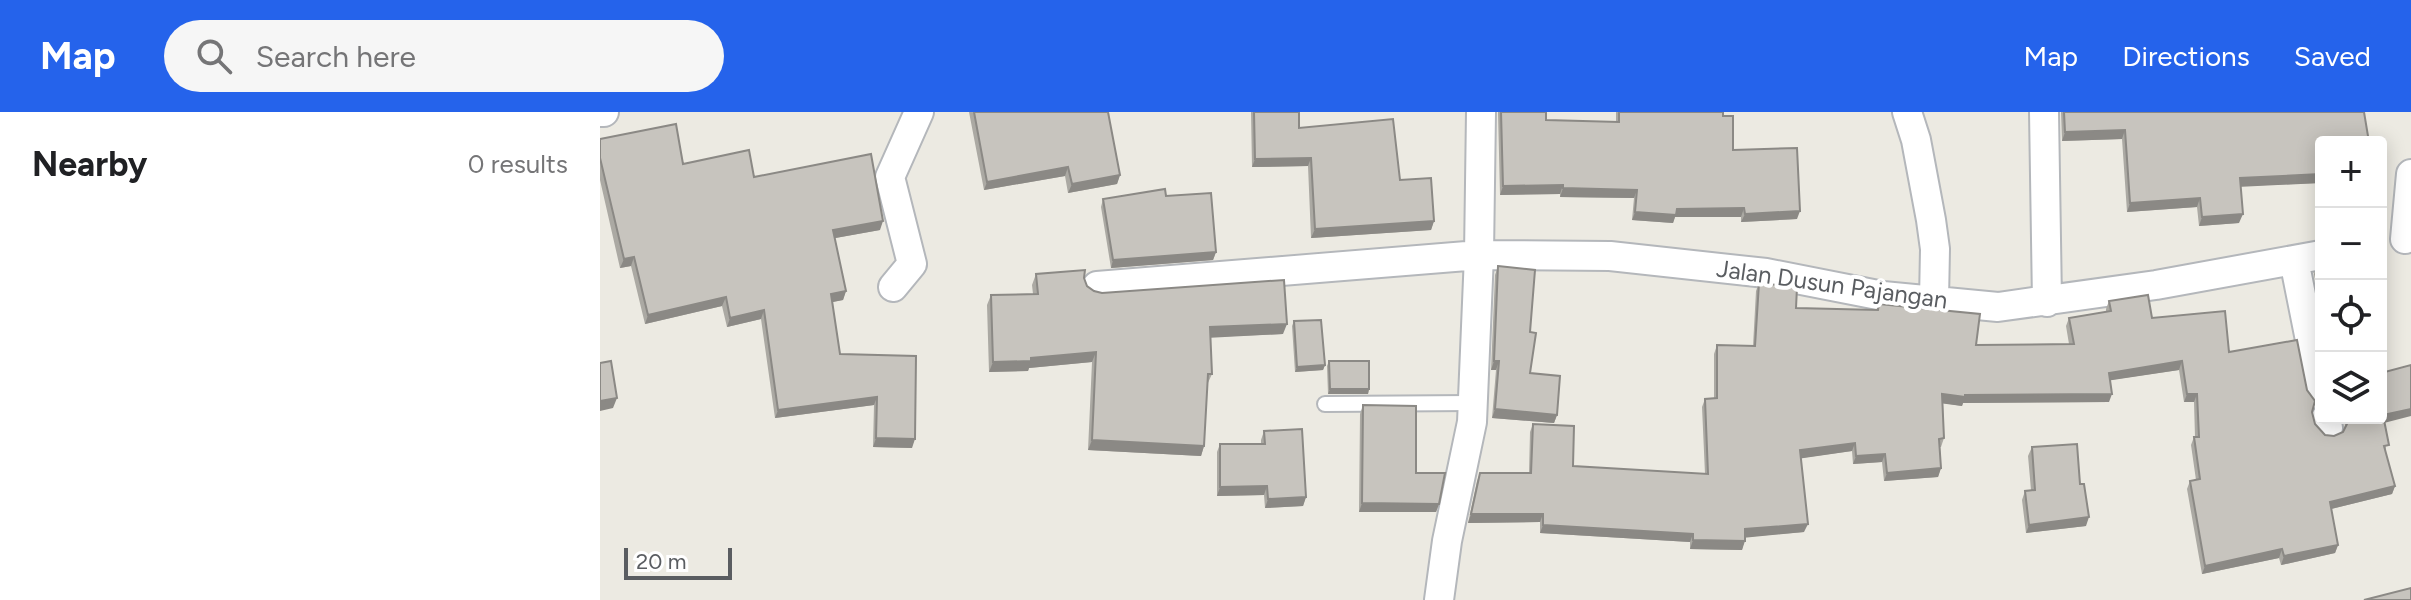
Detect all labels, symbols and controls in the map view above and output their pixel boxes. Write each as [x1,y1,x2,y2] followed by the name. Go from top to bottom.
[164,20,724,92] search box
[40,33,116,79] text: Map
[192,34,236,78] icon: search
[256,38,416,75] text: Search here
[2024,39,2078,73] text: Map
[2122,39,2250,73] text: Directions
[2294,39,2371,73] text: Saved
[2315,136,2387,424] map controls
[2315,136,2387,208] button: +
[32,144,147,185] text: Nearby
[468,148,568,180] text: 0 results
[2315,208,2387,280] button: −
[1715,253,1949,315] street label: Jalan Dusun Pajangan
[2315,280,2387,352] button: locate
[2315,352,2387,424] button: layers
[624,544,732,580] scale bar
[636,548,687,575] text: 20 m

